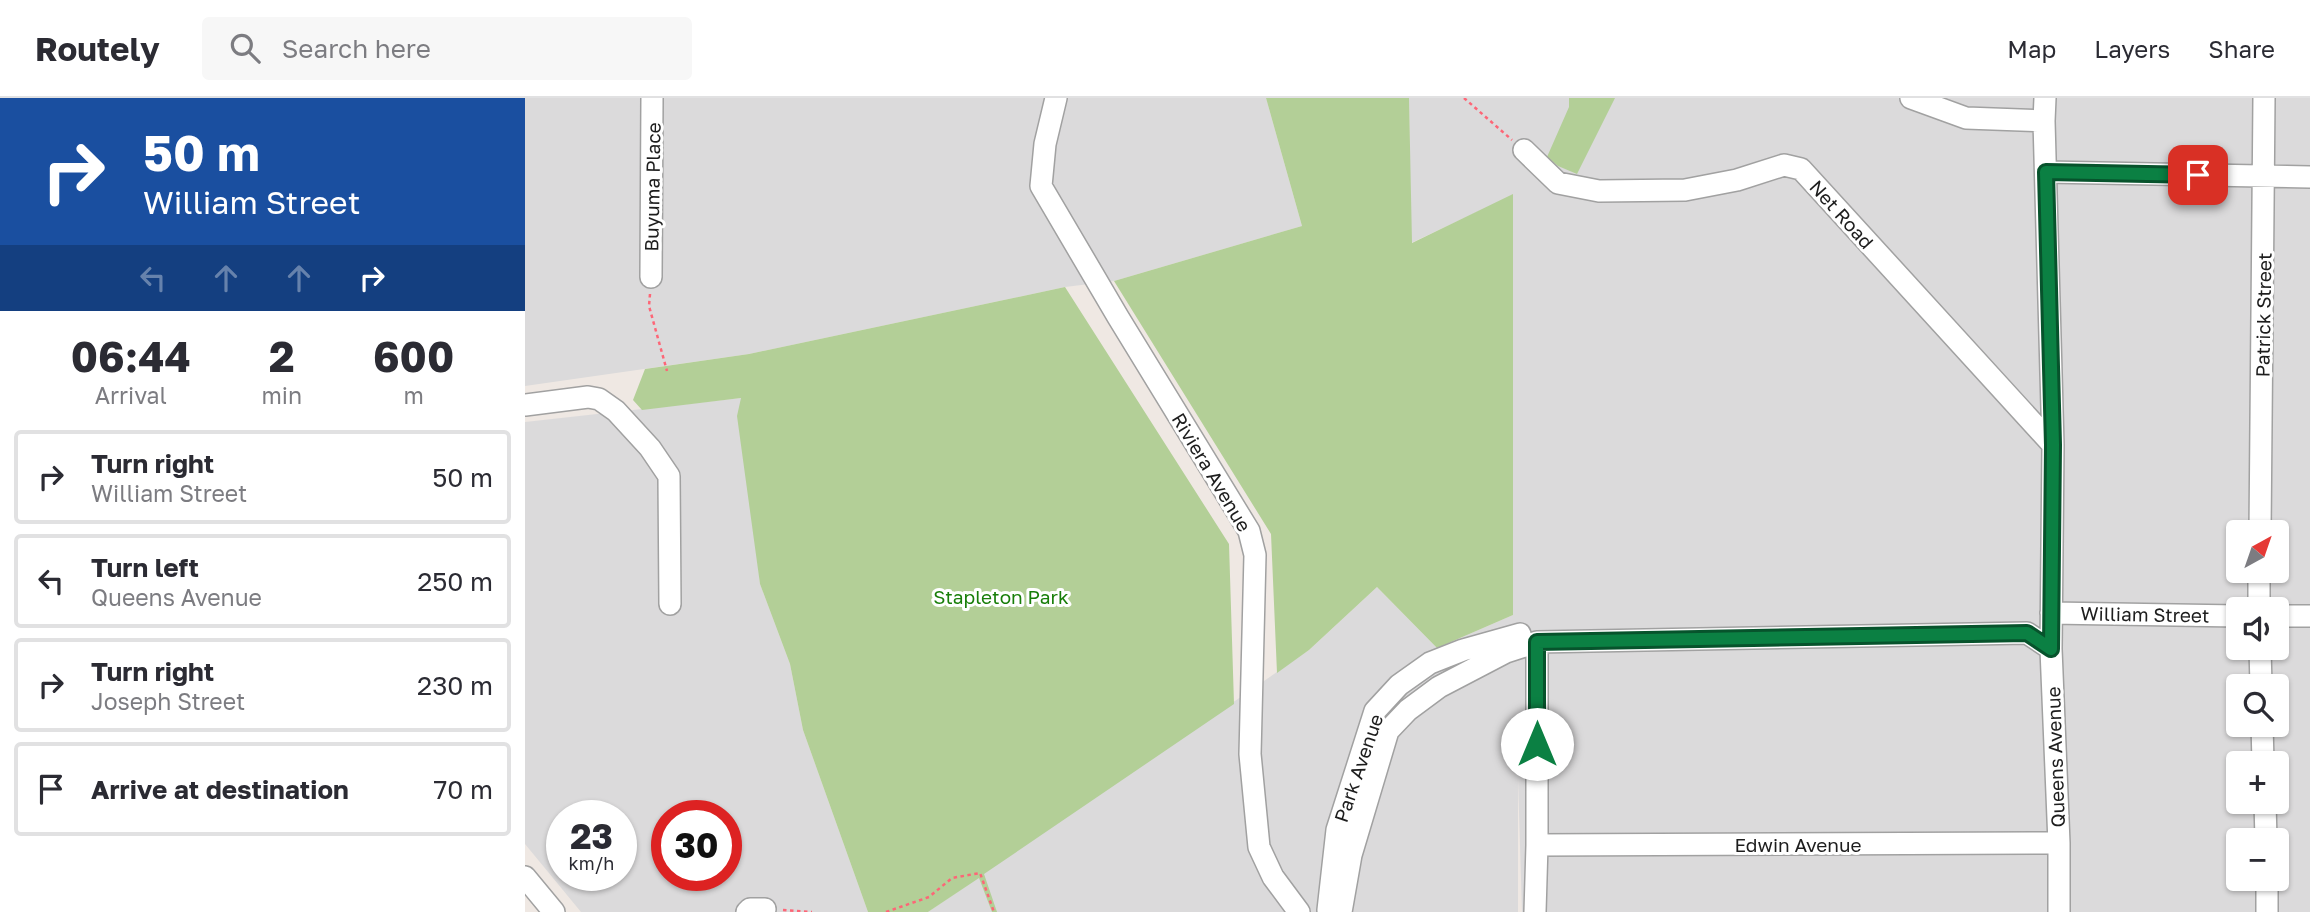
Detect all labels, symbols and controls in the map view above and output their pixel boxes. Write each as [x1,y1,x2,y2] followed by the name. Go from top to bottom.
[202,17,692,80] search box
[35,29,160,68] text: Routely
[226,29,264,67] icon: search
[282,33,431,64] text: Search here
[2007,34,2056,63] text: Map
[2094,34,2170,63] text: Layers
[2208,34,2275,63] text: Share
[639,122,665,252] street label: Buyuma Place
[143,123,260,182] text: 50 m
[28,126,119,217] icon: right
[2168,145,2228,205] pin
[2179,156,2217,194] icon: arrive
[1805,175,1879,253] street label: Net Road
[143,183,360,221] text: William Street
[2250,252,2276,378] street label: Patrick Street
[134,259,172,297] icon: left
[207,259,245,297] icon: ahead
[280,259,318,297] icon: ahead
[353,259,391,297] icon: right
[71,331,191,381] text: 06:44
[269,331,295,381] text: 2
[373,331,454,381] text: 600
[95,381,167,409] text: Arrival
[261,381,302,409] text: min
[403,381,424,409] text: m
[1167,408,1257,536] street label: Riviera Avenue
[91,448,214,479] text: Turn right
[32,458,70,496] icon: right
[432,462,493,493] text: 50 m
[91,479,247,507] text: William Street
[2226,520,2289,583] north arrow
[2226,520,2289,891] map controls
[91,552,199,583] text: Turn left
[32,562,70,600] icon: left
[417,566,493,597] text: 250 m
[91,583,262,611] text: Queens Avenue
[933,585,1069,608] park label: Stapleton Park
[2226,597,2289,660] button: sound
[2080,601,2210,627] street label: William Street
[91,656,214,687] text: Turn right
[32,666,70,704] icon: right
[417,670,493,701] text: 230 m
[2226,674,2289,737] button: search
[2041,686,2069,828] street label: Queens Avenue
[91,687,245,715] text: Joseph Street
[1500,707,1574,781] position arrow
[1329,711,1387,825] street label: Park Avenue
[2226,751,2289,814] button: +
[32,770,70,808] icon: arrive
[91,774,349,805] text: Arrive at destination
[434,774,493,805] text: 70 m
[651,800,742,891] speed limit sign: 30
[570,815,613,857] text: 23
[2226,828,2289,891] button: −
[1734,833,1862,856] street label: Edwin Avenue
[569,852,614,874] text: km/h

